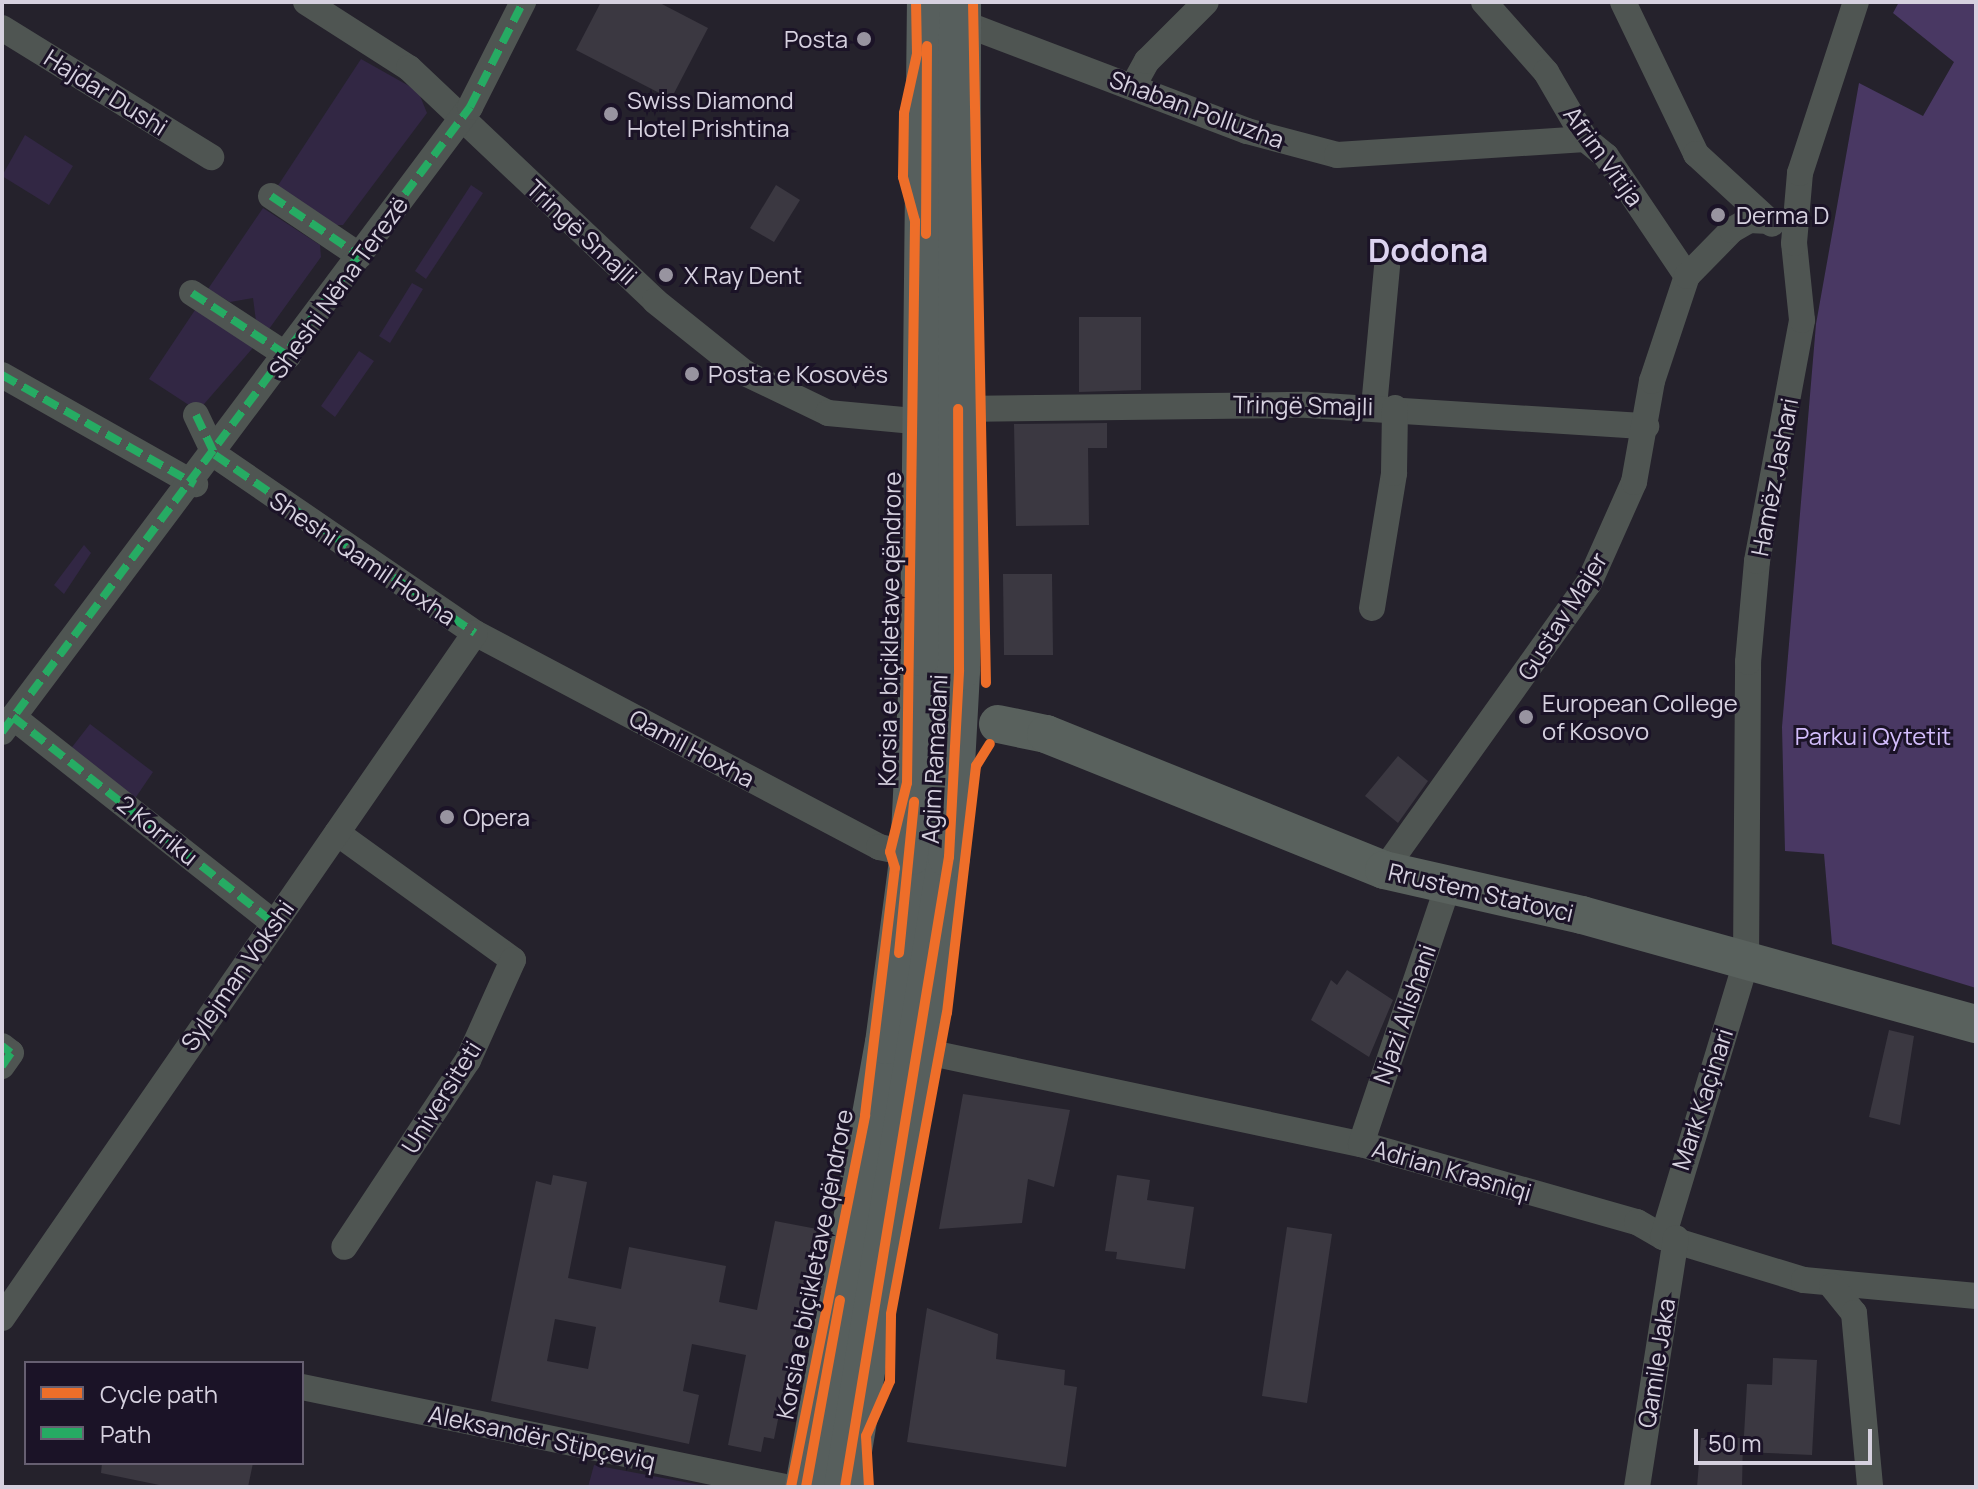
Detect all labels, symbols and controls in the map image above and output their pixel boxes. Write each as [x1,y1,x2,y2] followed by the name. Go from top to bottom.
[784,25,848,53] place label: Posta
[855,30,873,48] marker: Posta
[39,43,173,141] street label: Hajdar Dushi
[1106,64,1288,154] street label: Shaban Polluzha
[627,86,794,142] place label: Swiss Diamond Hotel Prishtina
[1558,100,1650,212] street label: Afrim Vitija
[602,105,620,123] marker: Swiss Diamond Hotel Prishtina
[521,174,643,290] street label: Tringë Smajli
[262,190,414,384] street label: Sheshi Nëna Terezë
[1736,201,1829,229] place label: Derma D
[1707,204,1729,226] marker: Derma D
[1368,231,1488,269] district label: Dodona
[684,261,802,289] place label: X Ray Dent
[655,264,677,286] marker: X Ray Dent
[708,360,888,388] place label: Posta e Kosovës
[683,365,701,383] marker: Posta e Kosovës
[1233,389,1373,421] street label: Tringë Smajli
[1745,395,1803,559] street label: Hamëz Jashari
[872,471,906,787] street label: Korsia e biçikletave qëndrore
[265,485,461,631] street label: Sheshi Qamil Hoxha
[1511,547,1613,685] street label: Gustav Majer
[915,673,953,845] street label: Agim Ramadani
[1542,689,1738,745] place label: European College of Kosovo
[624,703,760,793] street label: Qamil Hoxha
[1517,708,1535,726] marker: European College of Kosovo
[1795,722,1951,750] park label: Parku i Qytetit
[112,789,204,871] street label: 2 Korriku
[463,803,530,831] place label: Opera
[438,808,456,826] marker: Opera
[1385,857,1577,927] street label: Rrustem Statovci
[174,894,300,1056] street label: Sylejman Vokshi
[1367,941,1441,1087] street label: Njazi Alishani
[1666,1025,1738,1173] street label: Mark Kaçinari
[395,1035,487,1159] street label: Universiteti
[770,1107,858,1421] street label: Korsia e biçikletave qëndrore
[1369,1134,1535,1206] street label: Adrian Krasniqi
[1632,1296,1680,1430] street label: Qamile Jaka
[24,1361,304,1465] legend
[100,1377,218,1410] text: Cycle path
[426,1399,658,1475] street label: Aleksandër Stipçeviq
[1698,1413,1876,1463] scale bar
[100,1417,151,1450] text: Path
[1708,1426,1762,1459] text: 50 m

